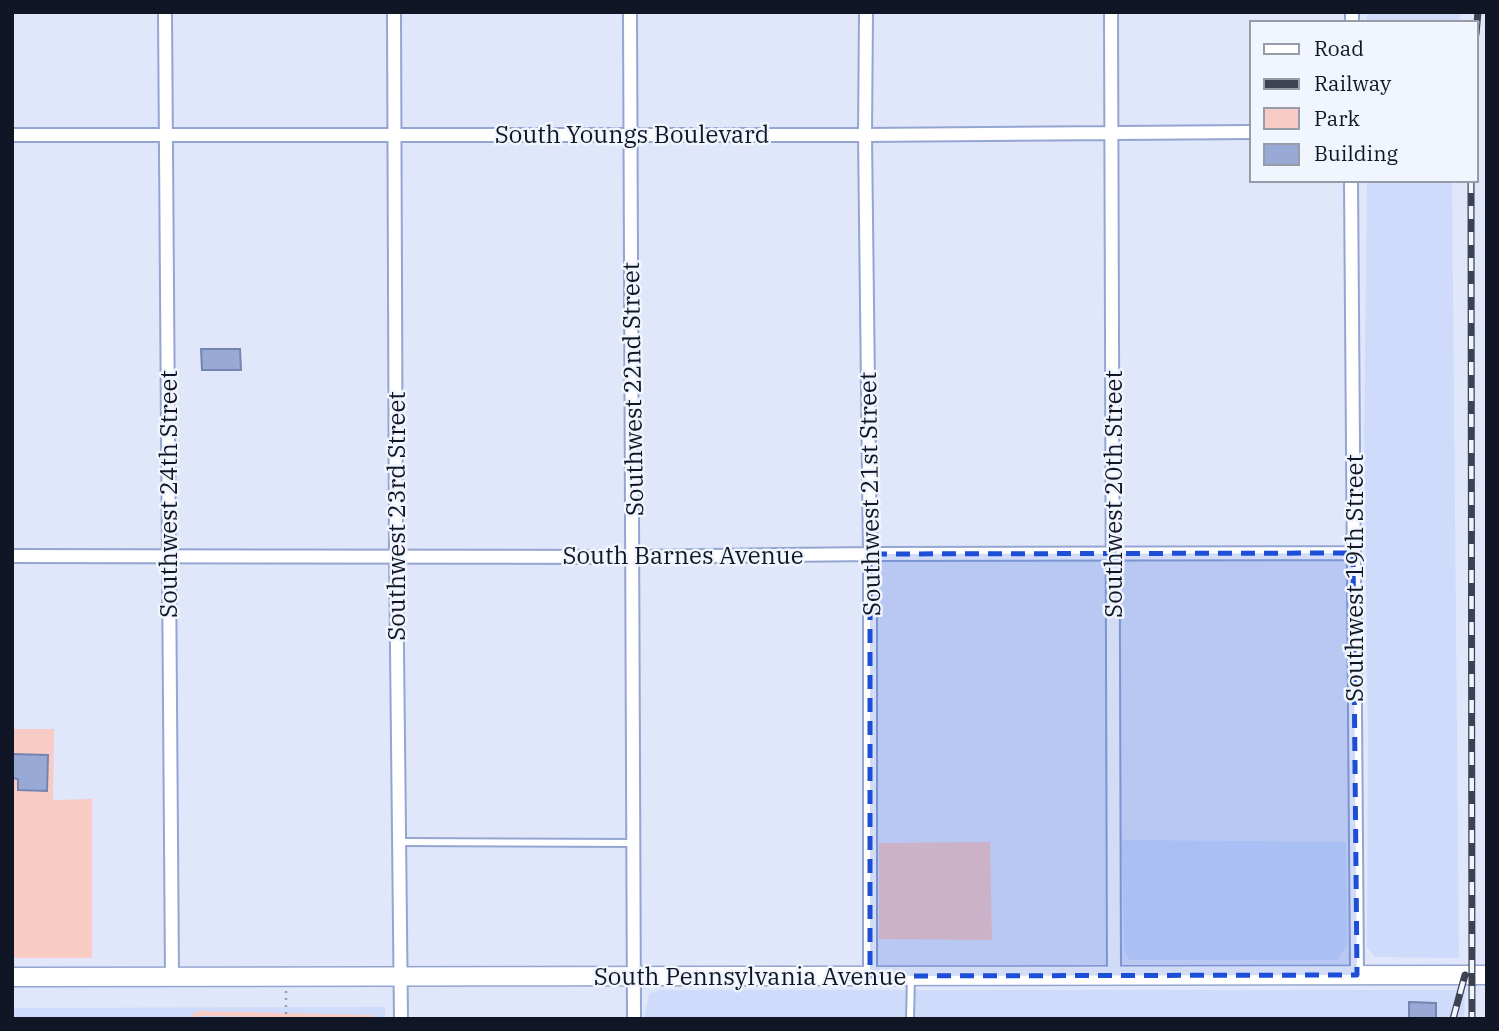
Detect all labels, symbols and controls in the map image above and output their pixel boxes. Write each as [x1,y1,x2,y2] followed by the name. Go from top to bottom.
[1250,21,1478,182] legend
[1314,34,1364,62] text: Road
[1314,69,1392,97] text: Railway
[1314,104,1361,132] text: Park
[495,118,769,150] street label: South Youngs Boulevard
[1314,139,1399,167] text: Building
[614,262,650,516] street label: Southwest 22nd Street
[152,370,184,618] street label: Southwest 24th Street
[1097,370,1129,618] street label: Southwest 20th Street
[851,372,887,616] street label: Southwest 21st Street
[380,391,412,641] street label: Southwest 23rd Street
[1338,454,1370,702] street label: Southwest 19th Street
[562,539,804,571] street label: South Barnes Avenue
[594,960,906,992] street label: South Pennsylvania Avenue

